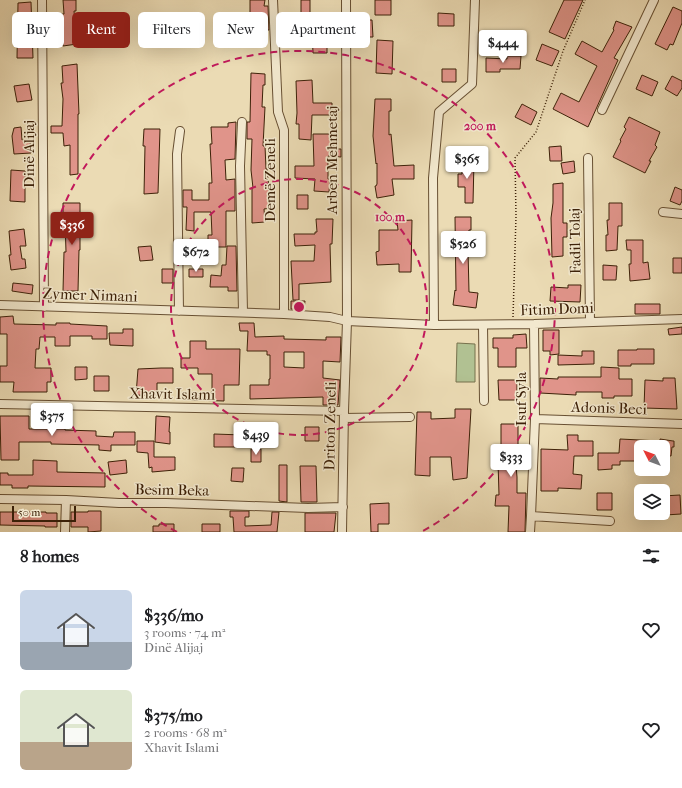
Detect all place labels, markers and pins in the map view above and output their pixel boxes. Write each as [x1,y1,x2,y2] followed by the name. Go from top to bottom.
[479,30,527,64] pin: $444
[443,146,491,180] pin: $365
[48,212,96,246] pin: $336
[439,231,487,265] pin: $526
[172,239,220,273] pin: $672
[292,300,306,314] centre of rings
[28,403,76,437] pin: $375
[232,422,280,456] pin: $439
[487,444,535,478] pin: $333

